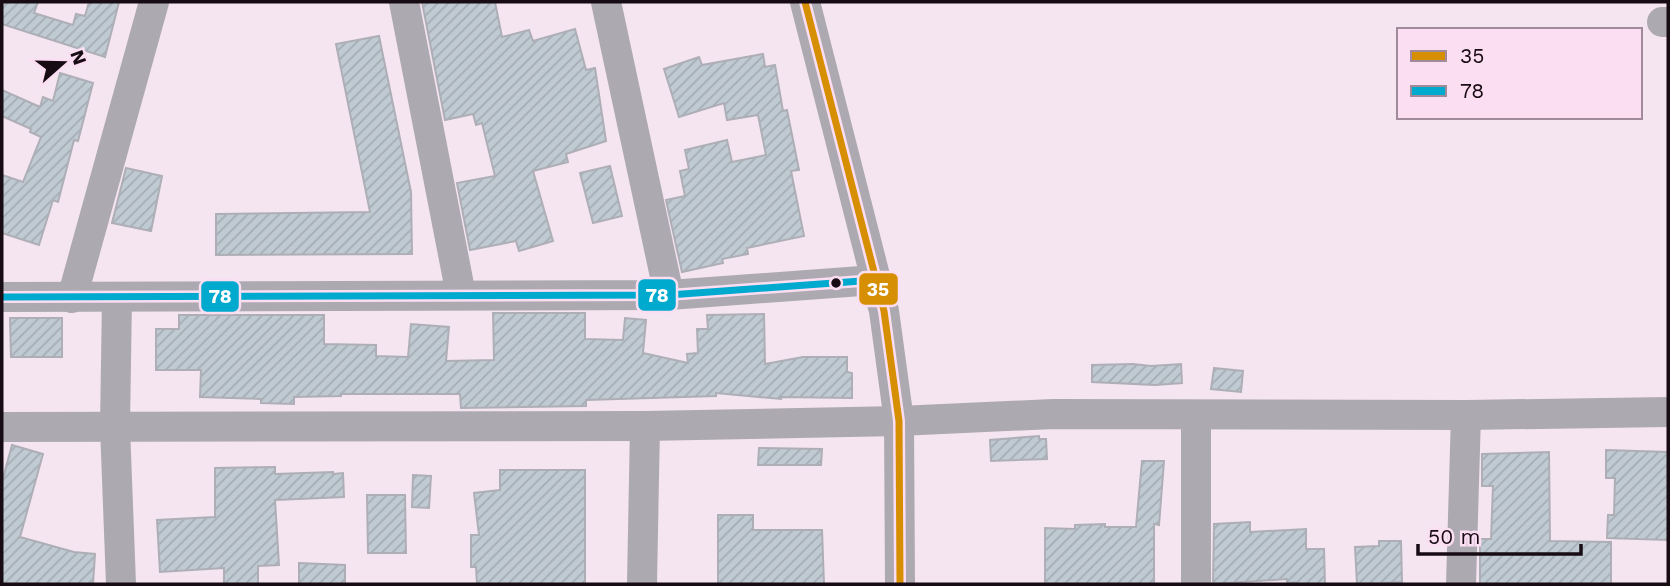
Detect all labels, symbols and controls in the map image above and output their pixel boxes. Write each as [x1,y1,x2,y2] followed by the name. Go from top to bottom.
[28,28,98,98] north arrow
[1397,28,1642,119] legend
[1460,43,1484,68] text: 35
[65,47,92,68] text: N
[1460,78,1484,103] text: 78
[858,272,899,306] line badge: 35
[829,276,843,290] unlabelled marker
[637,278,677,312] line badge: 78
[867,278,889,301] text: 35
[200,280,240,313] line badge: 78
[645,284,669,307] text: 78
[208,285,232,308] text: 78
[1418,512,1581,556] scale bar
[1428,524,1480,549] text: 50 m

